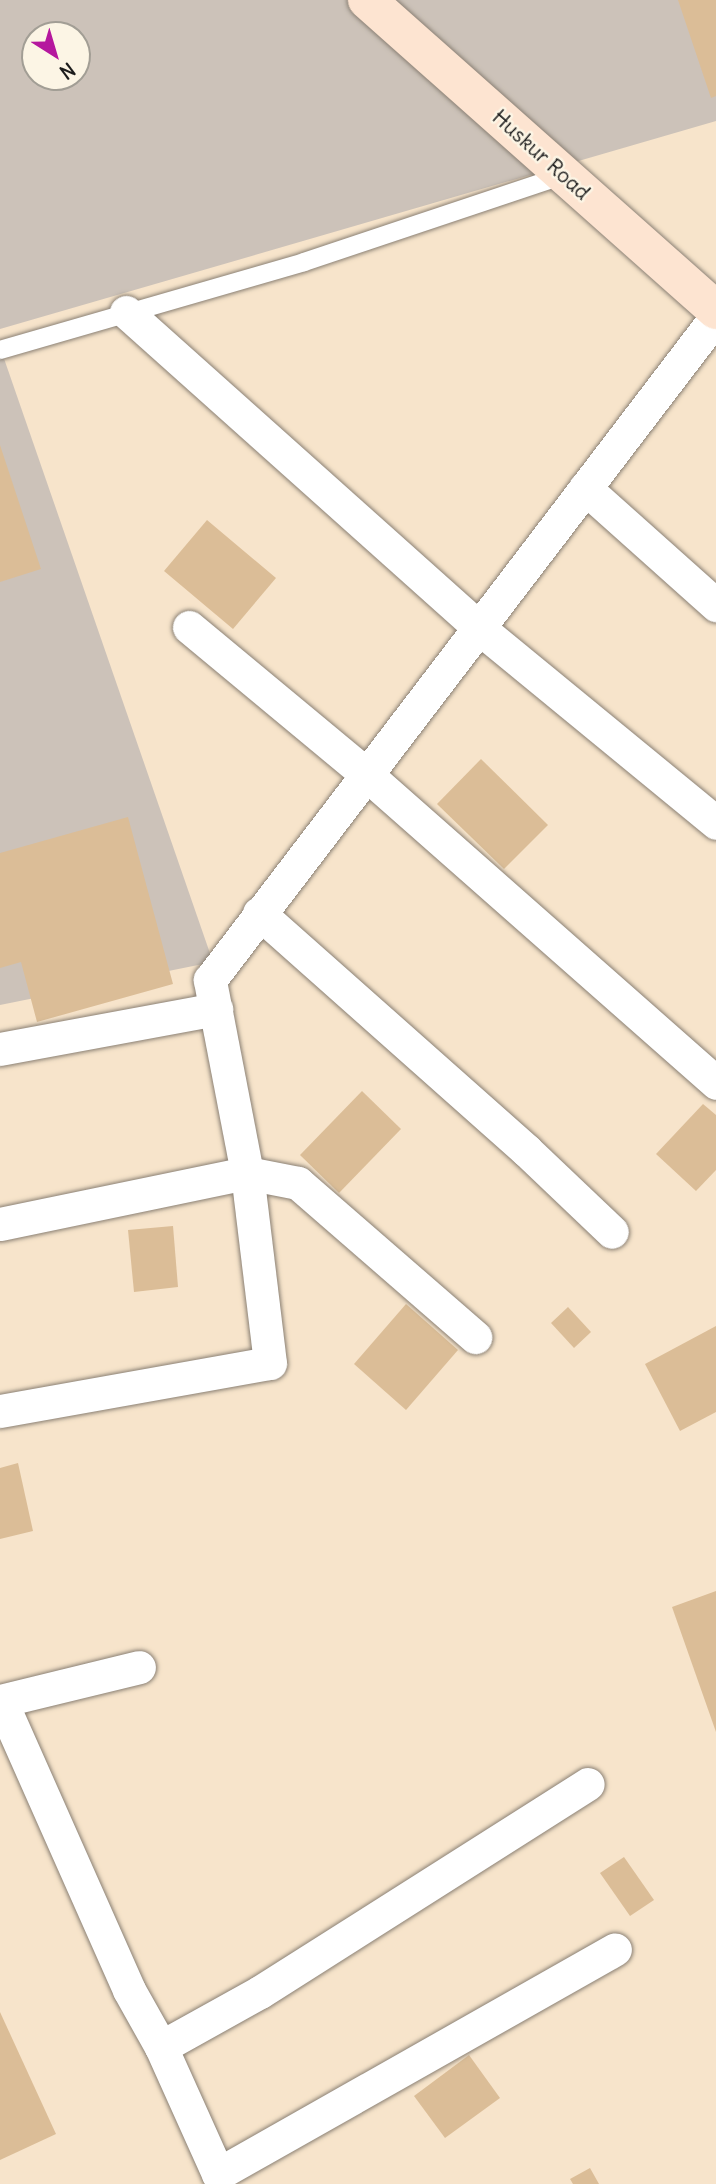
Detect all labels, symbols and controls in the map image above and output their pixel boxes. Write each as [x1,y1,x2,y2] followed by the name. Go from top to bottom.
[21,21,91,91] north arrow
[55,58,80,85] text: N
[487,105,595,205] street label: Huskur Road

